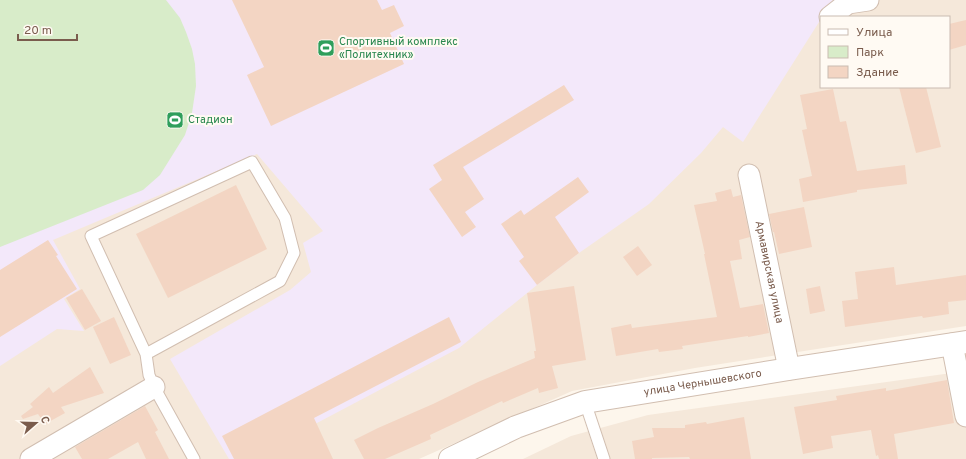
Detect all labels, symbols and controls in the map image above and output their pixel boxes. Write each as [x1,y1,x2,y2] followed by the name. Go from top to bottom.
[18,16,77,42] scale bar
[820,16,950,88] legend
[24,23,52,39] text: 20 m
[856,25,892,41] text: Улица
[339,35,458,62] place label: Спортивный комплекс «Политехник»
[316,38,336,58] sports icon: Спортивный комплекс «Политехник»
[856,45,884,61] text: Парк
[856,65,899,81] text: Здание
[165,110,185,130] sports icon: Стадион
[188,113,233,127] place label: Стадион
[752,219,786,325] street label: Армавирская улица
[643,367,763,399] street label: улица Чернышевского
[16,403,56,443] north arrow
[37,414,52,426] text: С

